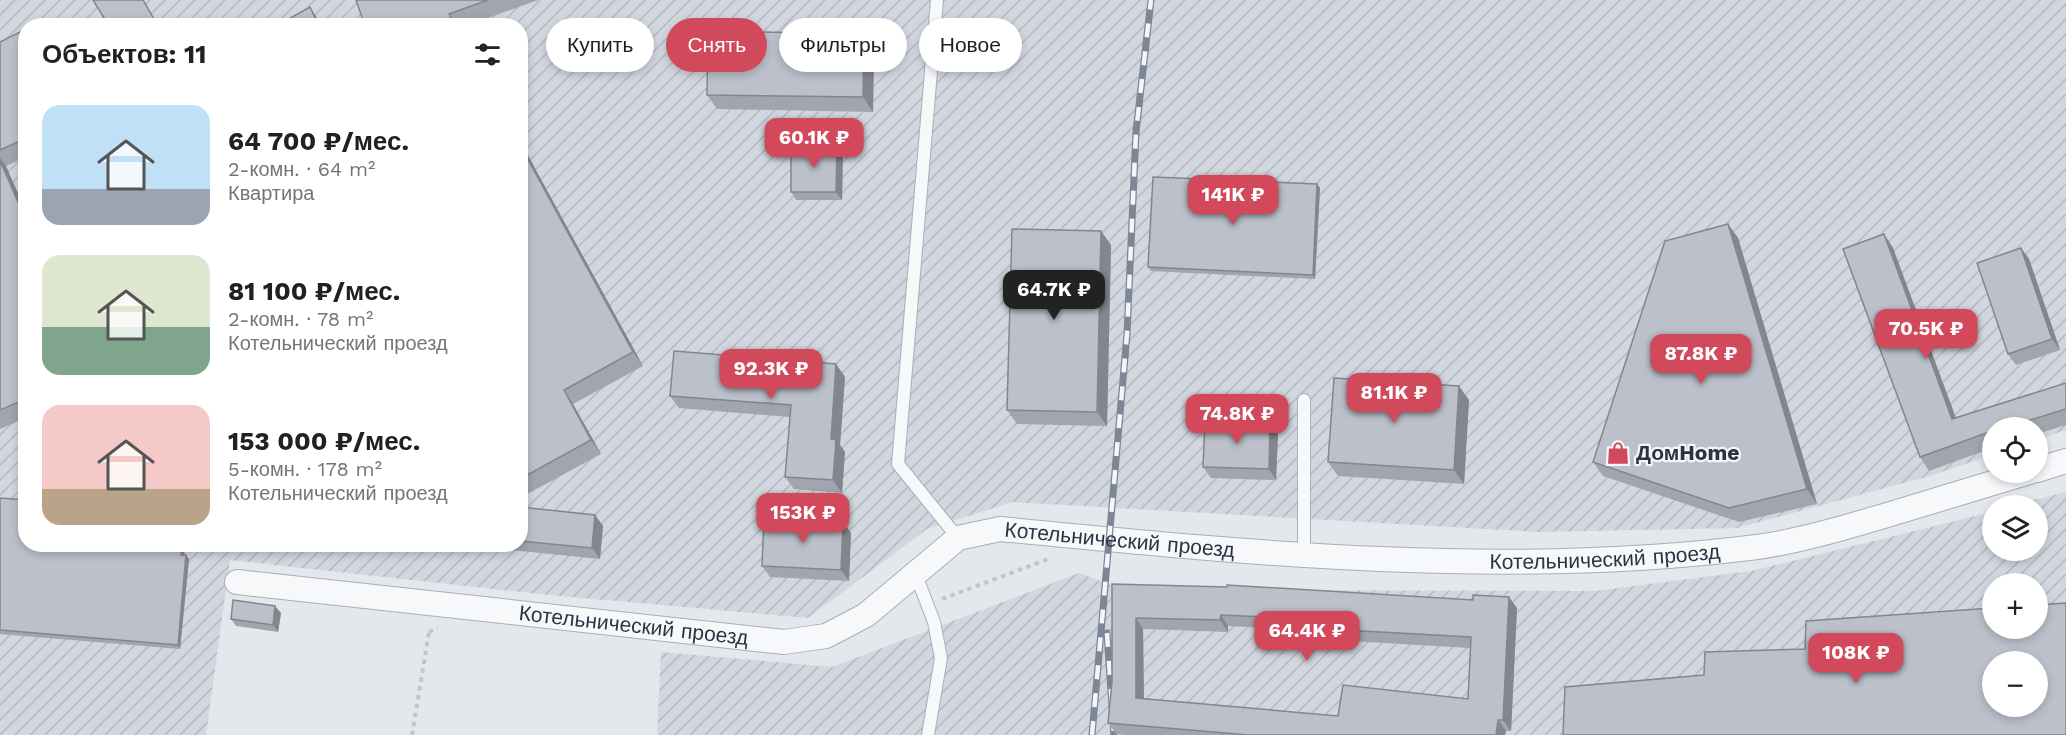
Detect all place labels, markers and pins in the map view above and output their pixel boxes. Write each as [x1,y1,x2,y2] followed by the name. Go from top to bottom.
[759,118,869,169] pin: 60.1K ₽
[1184,175,1282,226] pin: 141K ₽
[999,270,1109,321] pin: 64.7K ₽
[1871,309,1981,360] pin: 70.5K ₽
[1646,334,1756,385] pin: 87.8K ₽
[716,349,826,400] pin: 92.3K ₽
[1339,373,1449,424] pin: 81.1K ₽
[1182,394,1292,445] pin: 74.8K ₽
[1605,440,1631,466] shop icon: ДомHome
[1636,440,1739,465] place label: ДомHome
[754,493,852,544] pin: 153K ₽
[1252,611,1362,662] pin: 64.4K ₽
[1807,633,1905,684] pin: 108K ₽

